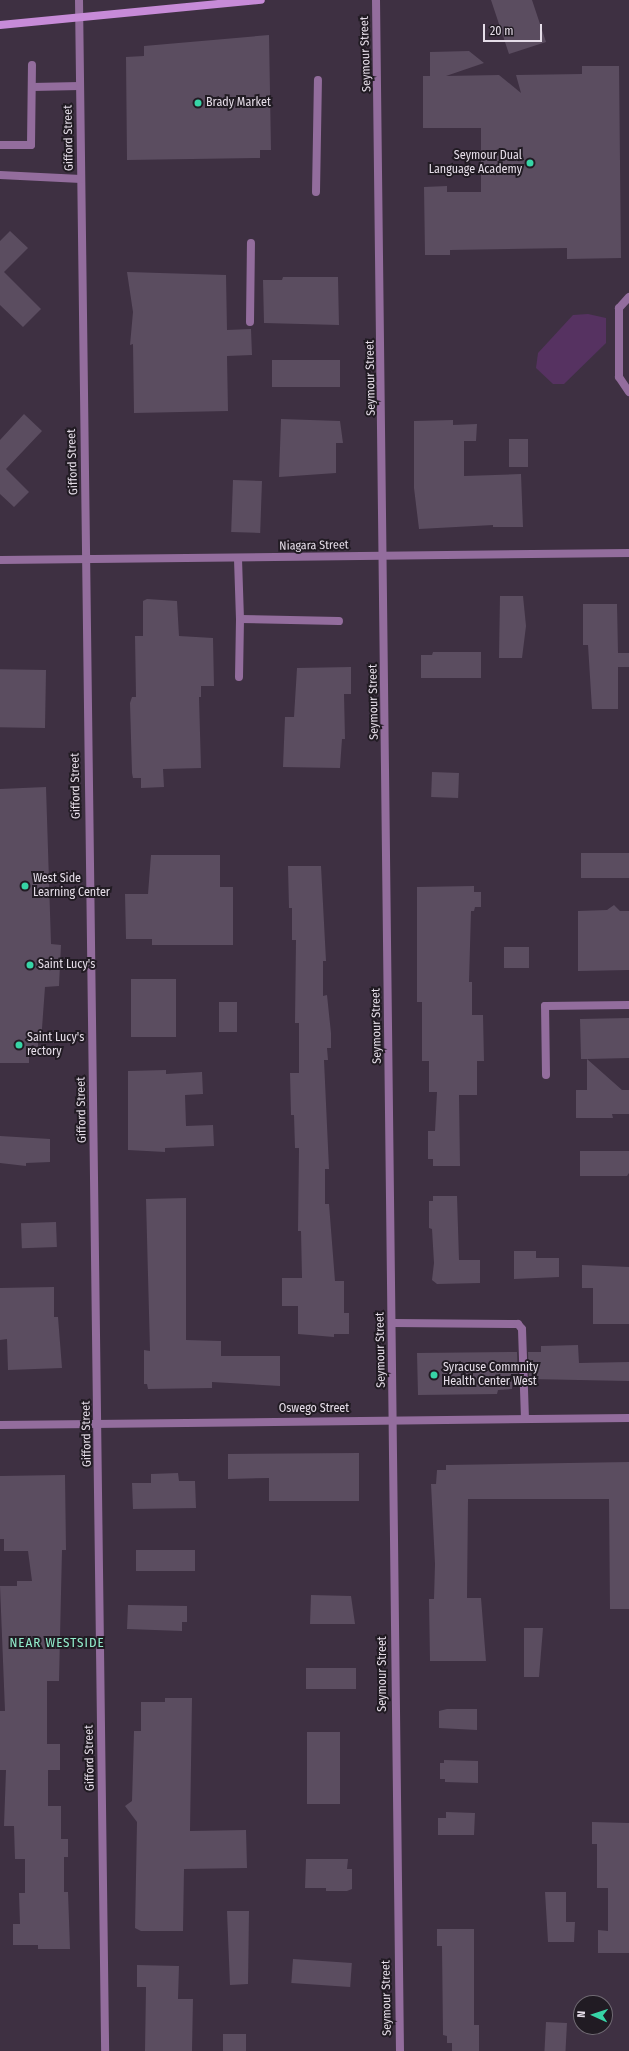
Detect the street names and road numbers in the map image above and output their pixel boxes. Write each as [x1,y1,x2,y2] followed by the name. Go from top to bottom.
[357,16,375,92] street label: Seymour Street
[61,105,77,171] street label: Gifford Street
[363,340,379,416] street label: Seymour Street
[65,429,81,495] street label: Gifford Street
[279,538,349,554] street label: Niagara Street
[366,664,382,740] street label: Seymour Street
[68,753,84,819] street label: Gifford Street
[369,988,385,1064] street label: Seymour Street
[74,1077,90,1143] street label: Gifford Street
[373,1312,389,1388] street label: Seymour Street
[79,1401,95,1467] street label: Gifford Street
[279,1402,349,1416] street label: Oswego Street
[376,1636,390,1712] street label: Seymour Street
[82,1725,98,1791] street label: Gifford Street
[379,1960,395,2036] street label: Seymour Street

